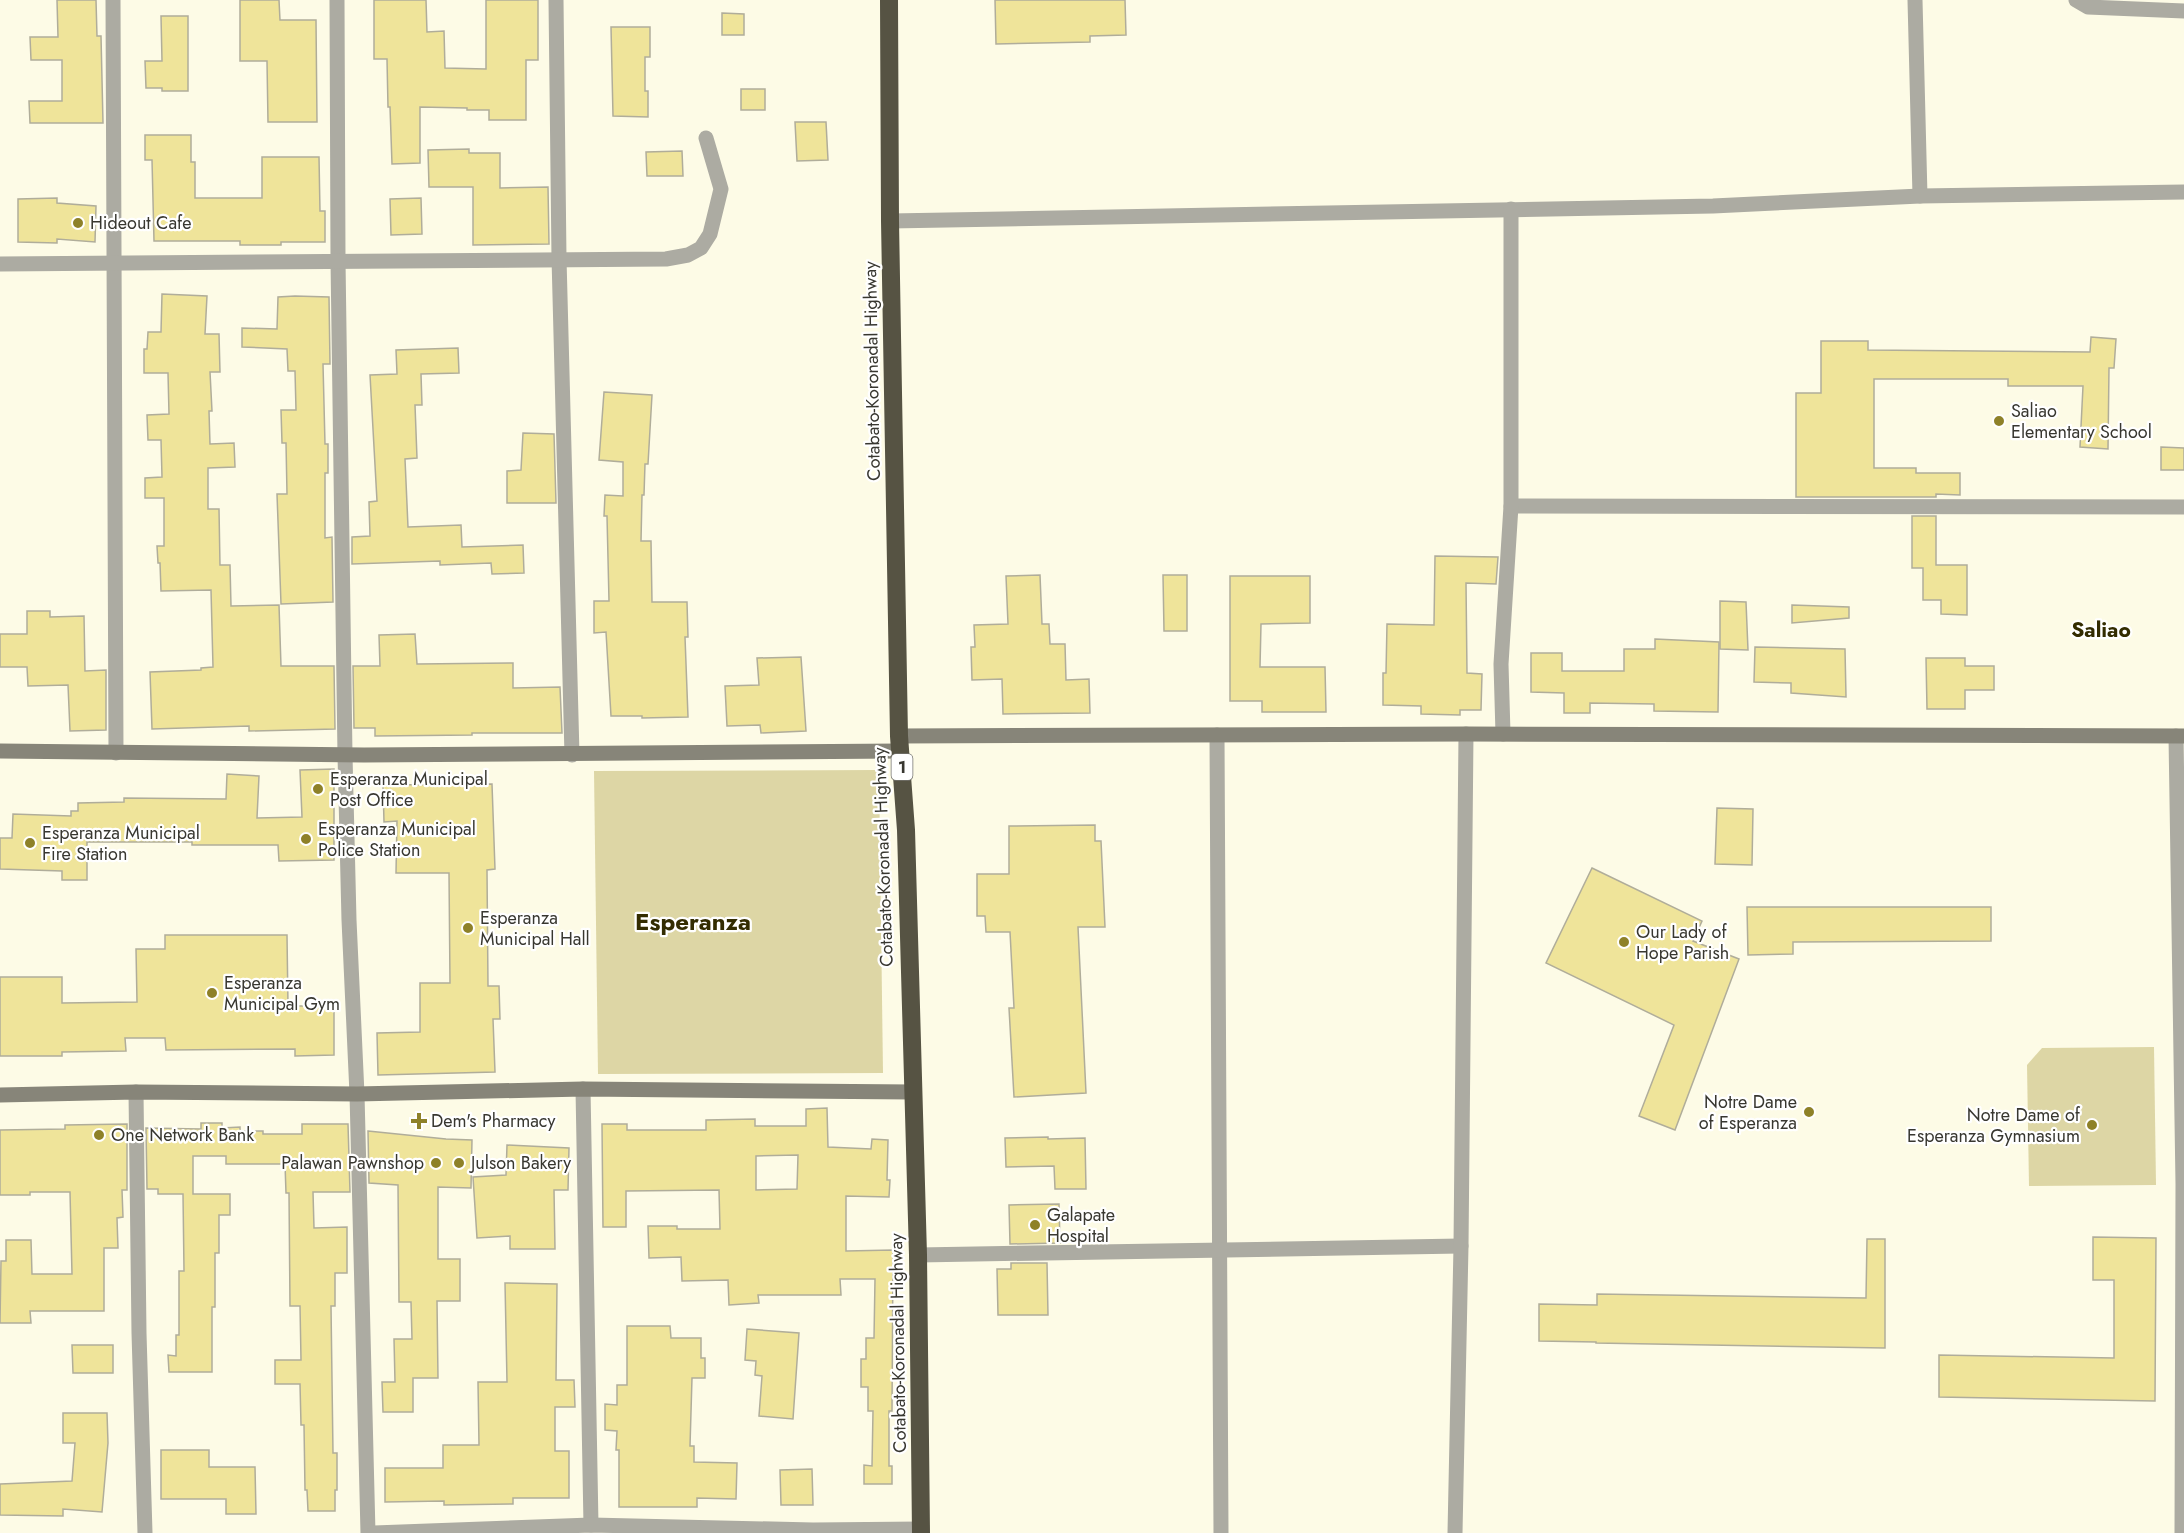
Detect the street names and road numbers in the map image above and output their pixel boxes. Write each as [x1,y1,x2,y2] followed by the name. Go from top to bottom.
[857,261,887,481] street label: Cotabato-Koronadal Highway
[866,747,900,967] street label: Cotabato-Koronadal Highway
[892,754,912,780] road number: 1
[883,1233,913,1453] street label: Cotabato-Koronadal Highway

